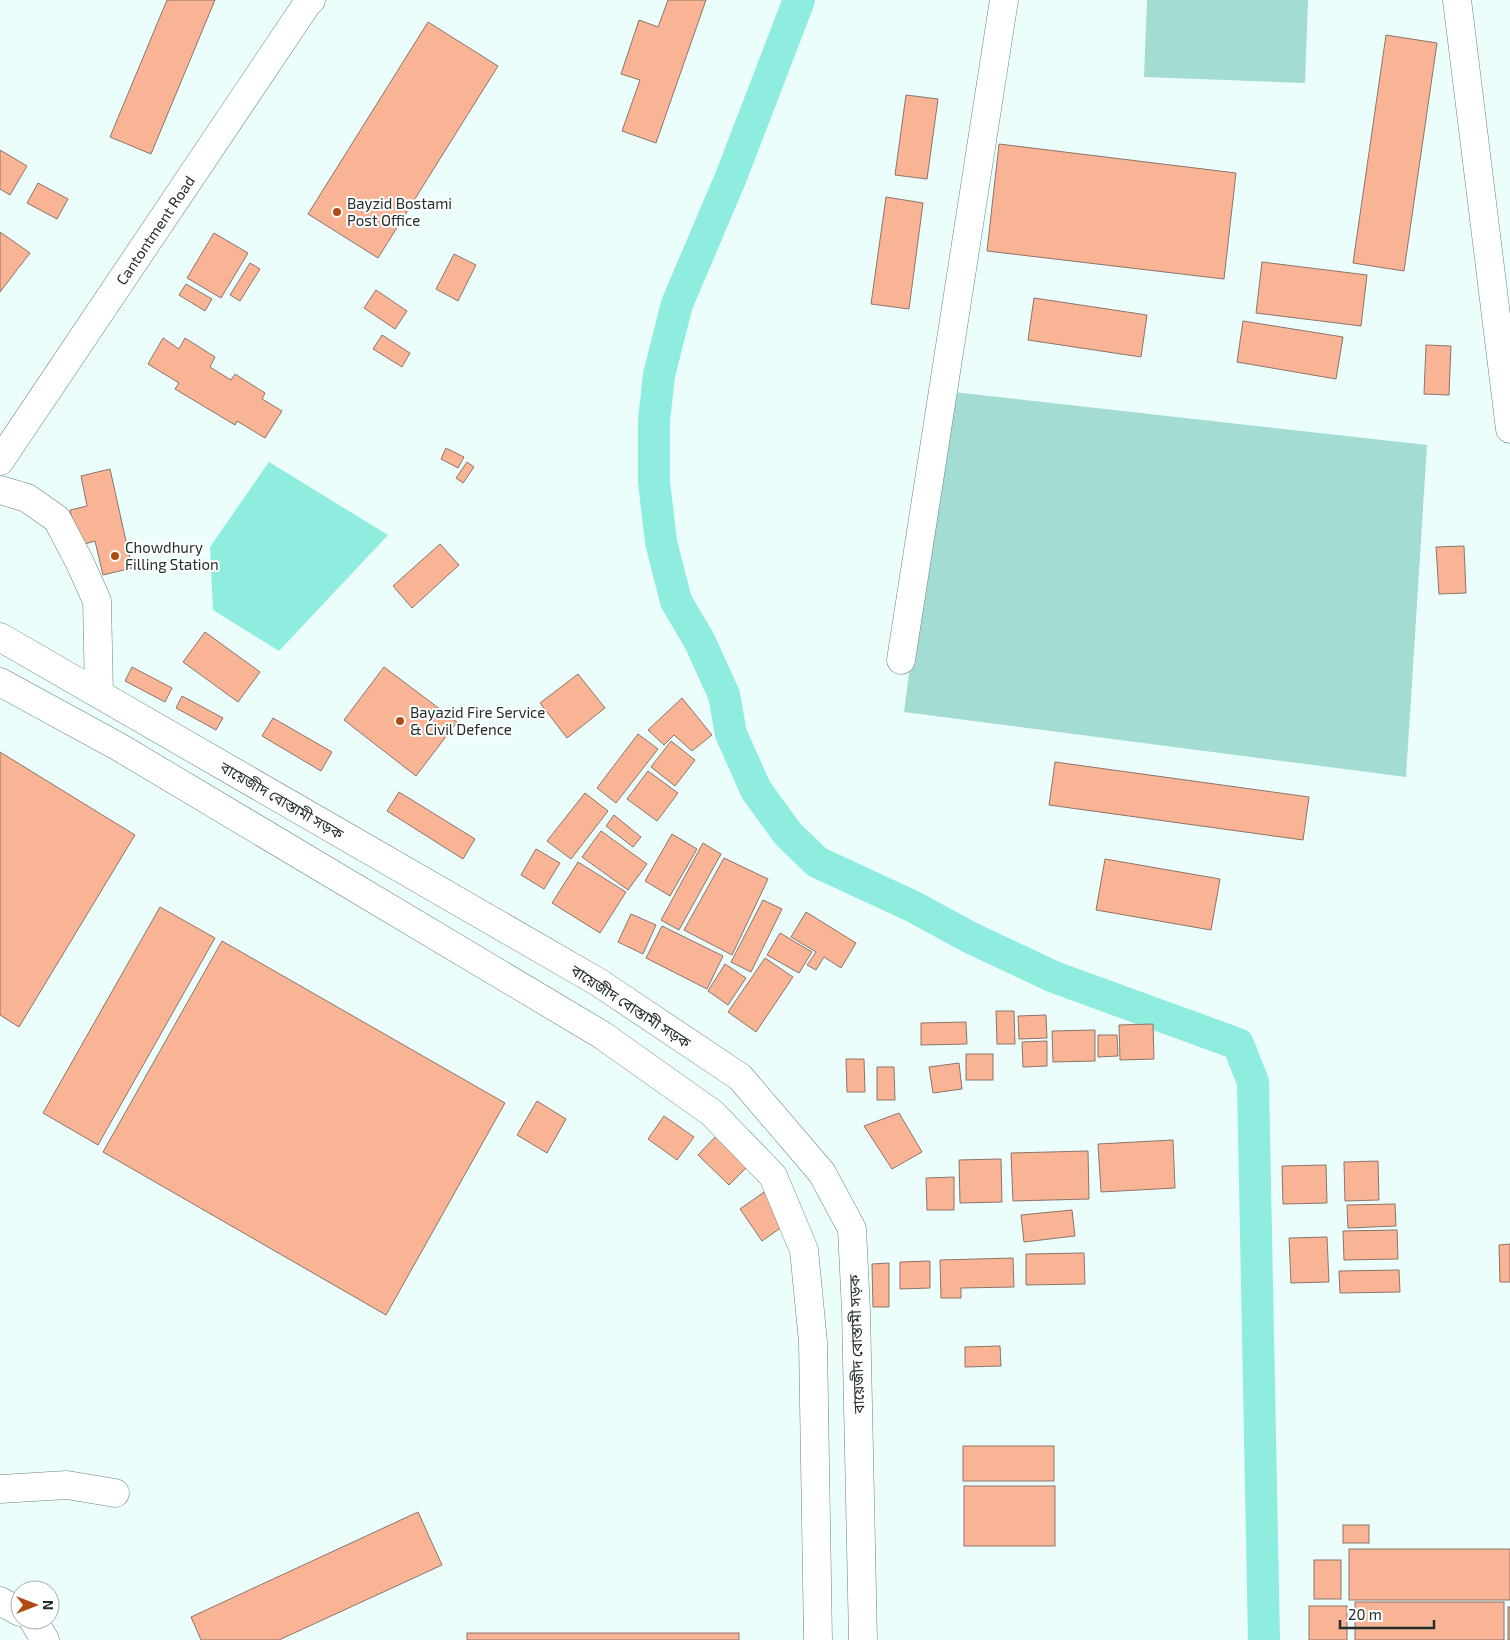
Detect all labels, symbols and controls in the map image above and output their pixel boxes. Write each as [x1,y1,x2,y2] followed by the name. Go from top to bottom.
[112,172,198,288] street label: Cantontment Road
[347,194,452,229] place label: Bayzid Bostami Post Office
[331,206,343,218] marker: Bayzid Bostami Post Office
[125,538,219,573] place label: Chowdhury Filling Station
[109,550,121,562] marker: Chowdhury Filling Station
[410,703,545,738] place label: Bayazid Fire Service & Civil Defence
[394,715,406,727] marker: Bayazid Fire Service & Civil Defence
[216,757,347,843] street label: বায়েজীদ বোস্তামী সড়ক
[567,960,695,1052] street label: বায়েজীদ বোস্তামী সড়ক
[845,1273,867,1415] street label: বায়েজীদ বোস্তামী সড়ক
[10,1580,60,1630] north arrow
[1340,1598,1434,1630] scale bar
[40,1600,57,1610] text: N
[1348,1605,1382,1623] text: 20 m

